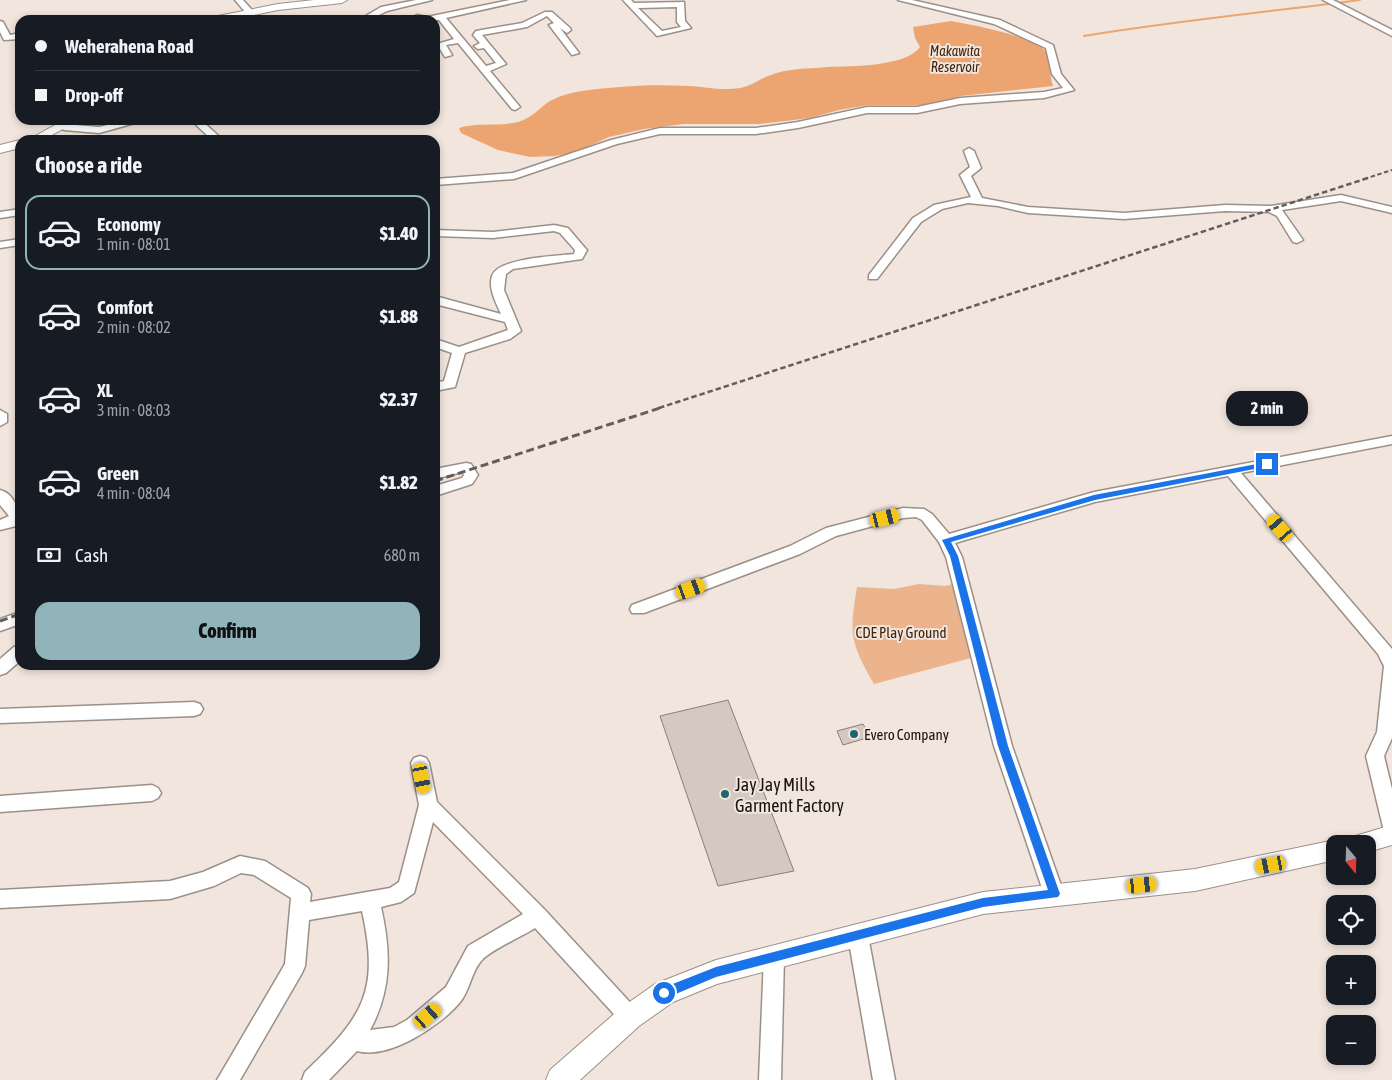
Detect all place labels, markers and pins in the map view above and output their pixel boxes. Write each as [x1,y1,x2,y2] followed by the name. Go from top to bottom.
[864,726,949,743] place label: Evero Company
[848,728,860,740] marker: Evero Company
[735,774,844,816] place label: Jay Jay Mills Garment Factory
[719,788,731,800] marker: Jay Jay Mills Garment Factory

